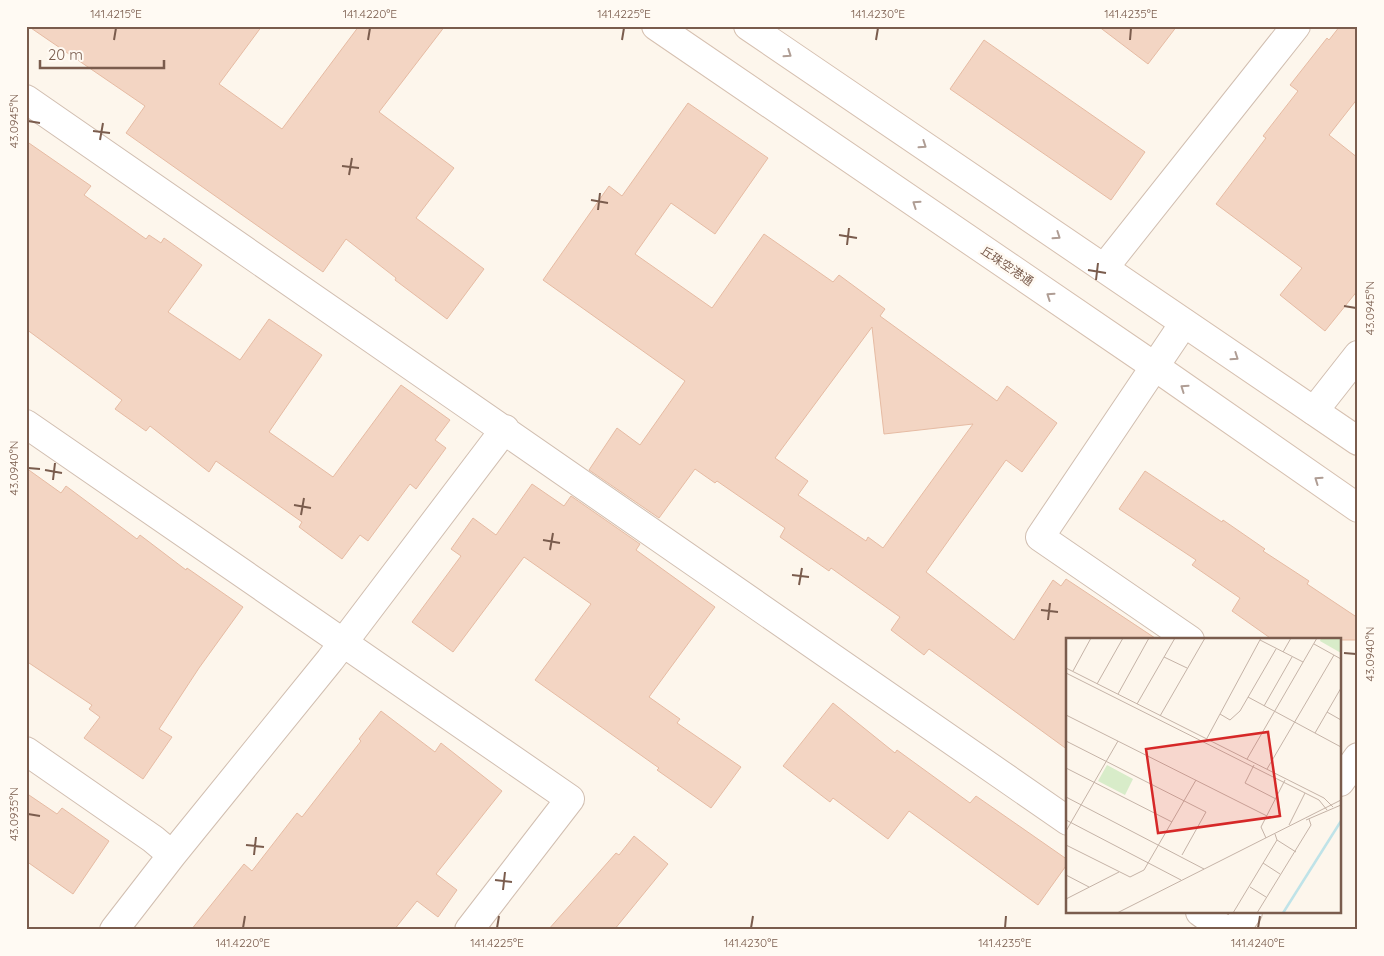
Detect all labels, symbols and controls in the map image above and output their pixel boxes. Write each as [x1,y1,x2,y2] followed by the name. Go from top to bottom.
[90,6,142,21] text: 141.4215°E
[343,6,397,21] text: 141.4220°E
[597,6,651,21] text: 141.4225°E
[851,6,905,21] text: 141.4230°E
[1104,6,1158,21] text: 141.4235°E
[40,38,164,70] scale bar
[48,45,83,64] text: 20 m
[782,48,792,57] one-way arrow
[6,94,21,148] text: 43.0945°N
[917,139,926,148] one-way arrow
[912,201,922,210] one-way arrow
[1051,230,1061,239] one-way arrow
[978,243,1036,289] street label: 丘珠空港通
[1362,281,1377,335] text: 43.0945°N
[1047,293,1056,302] one-way arrow
[1229,351,1239,360] one-way arrow
[1181,385,1190,394] one-way arrow
[6,441,21,495] text: 43.0940°N
[1314,477,1324,486] one-way arrow
[1362,627,1377,681] text: 43.0940°N
[1066,638,1342,914] inset map
[6,787,21,841] text: 43.0935°N
[216,935,270,950] text: 141.4220°E
[470,935,524,950] text: 141.4225°E
[724,935,778,950] text: 141.4230°E
[978,935,1032,950] text: 141.4235°E
[1231,935,1285,950] text: 141.4240°E

